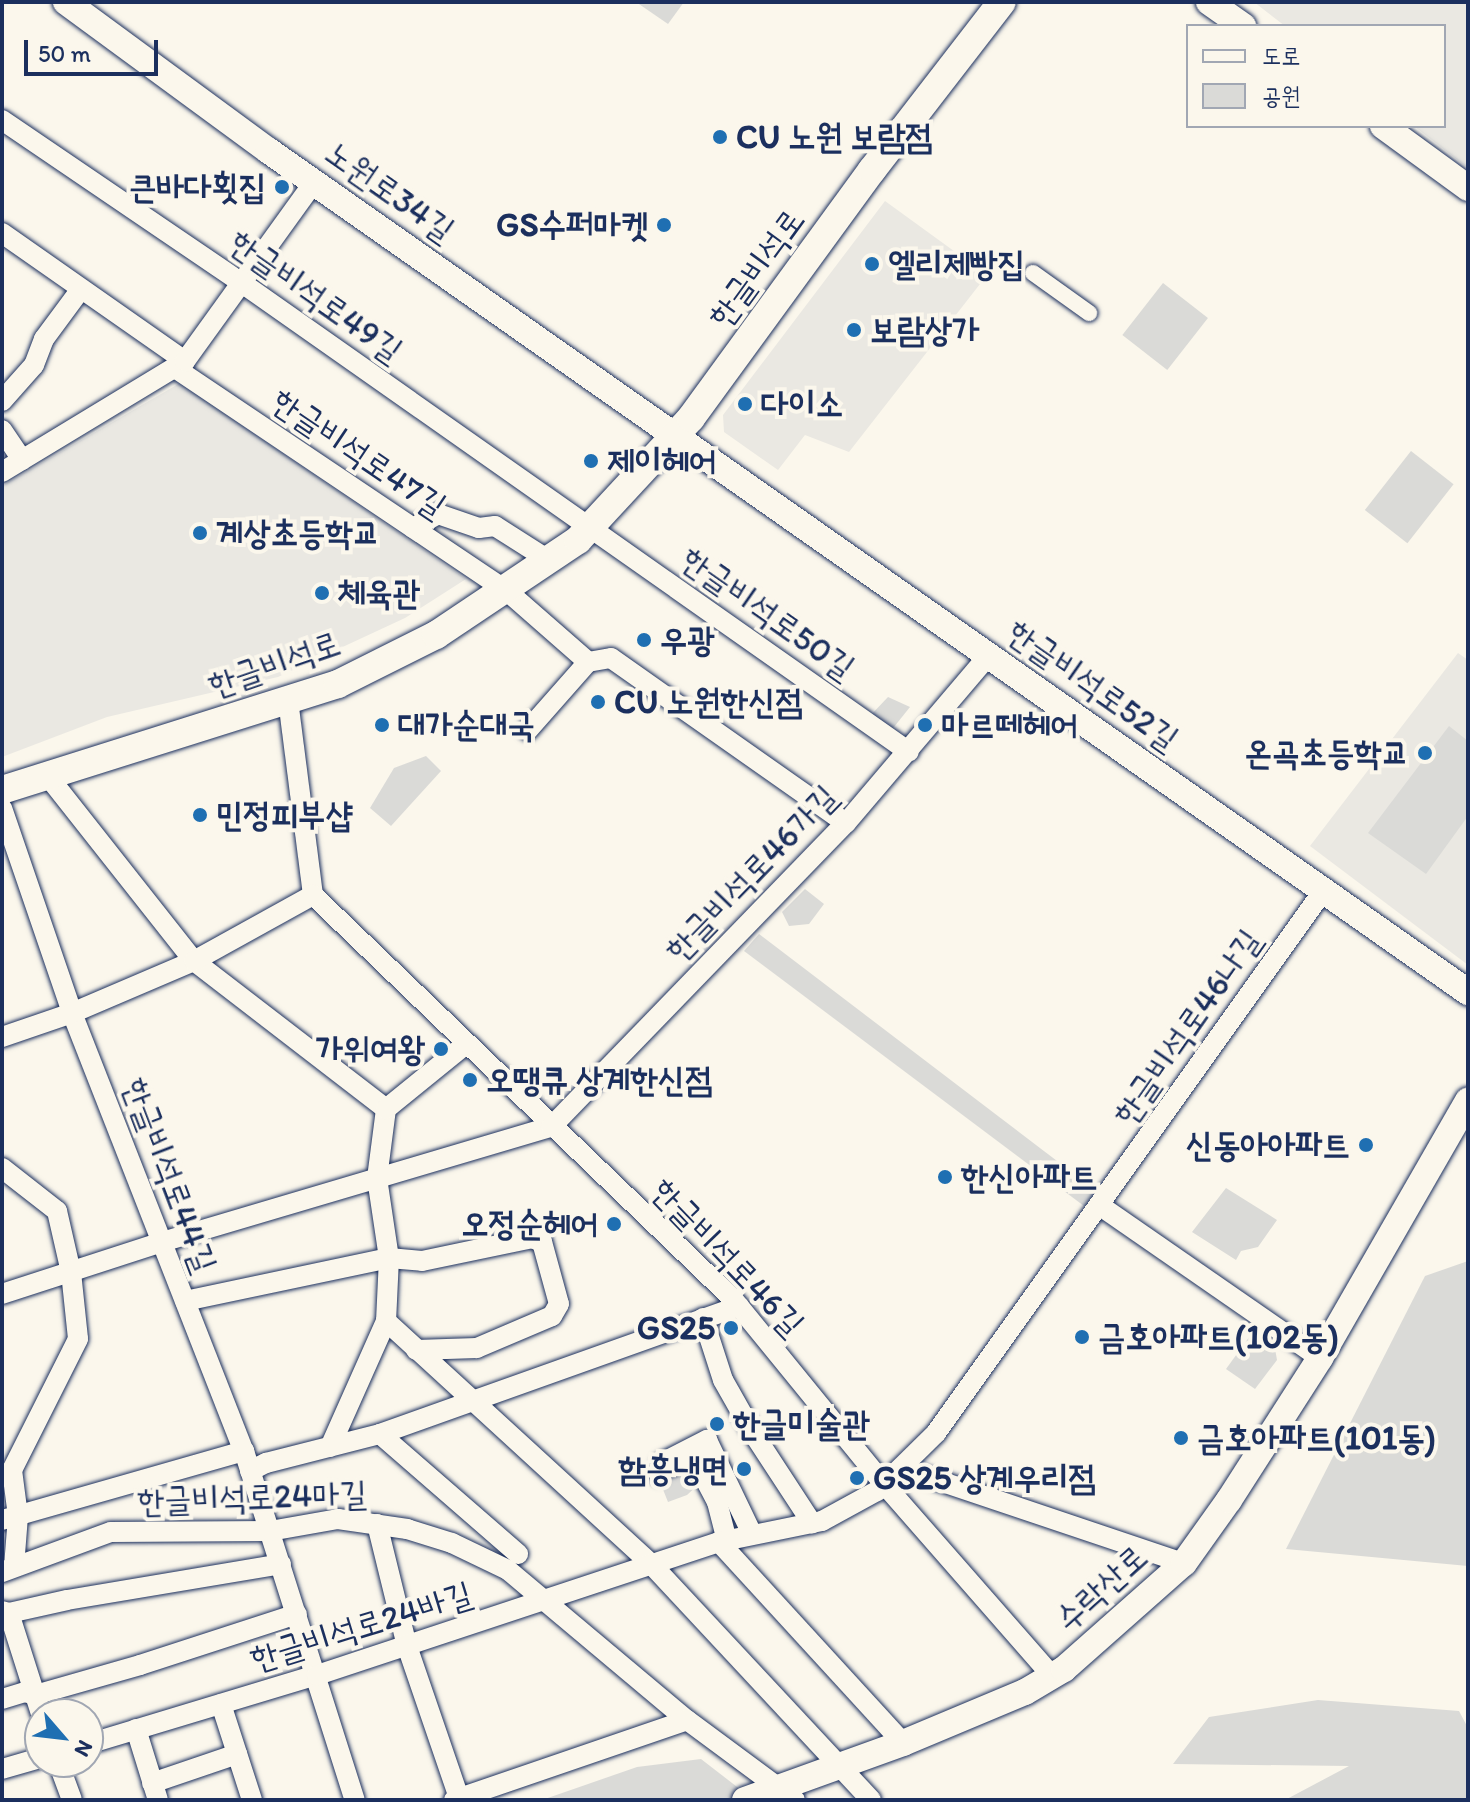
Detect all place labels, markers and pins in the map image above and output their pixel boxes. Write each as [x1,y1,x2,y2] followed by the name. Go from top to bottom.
[736,117,933,157] place label: CU 노원 보람점
[711,128,729,146] marker: CU 노원 보람점
[129,167,266,207] place label: 큰바다횟집
[273,178,291,196] marker: 큰바다횟집
[496,205,648,245] place label: GS수퍼마켓
[655,216,673,234] marker: GS수퍼마켓
[888,244,1025,284] place label: 엘리제빵집
[863,255,881,273] marker: 엘리제빵집
[870,310,979,350] place label: 보람상가
[845,321,863,339] marker: 보람상가
[761,384,843,424] place label: 다이소
[736,395,754,413] marker: 다이소
[607,441,716,481] place label: 제이헤어
[582,452,600,470] marker: 제이헤어
[216,513,380,553] place label: 계상초등학교
[191,524,209,542] marker: 계상초등학교
[338,573,420,613] place label: 체육관
[313,584,331,602] marker: 체육관
[660,620,715,660] place label: 우광
[635,631,653,649] marker: 우광
[614,682,803,722] place label: CU 노원한신점
[589,693,607,711] marker: CU 노원한신점
[398,705,535,745] place label: 대가순대국
[941,705,1078,745] place label: 마르떼헤어
[373,716,391,734] marker: 대가순대국
[916,716,934,734] marker: 마르떼헤어
[1245,733,1409,773] place label: 온곡초등학교
[1416,744,1434,762] marker: 온곡초등학교
[216,795,353,835] place label: 민정피부샵
[191,806,209,824] marker: 민정피부샵
[316,1029,425,1069] place label: 가위여왕
[432,1040,450,1058] marker: 가위여왕
[486,1060,713,1100] place label: 오땡큐 상계한신점
[461,1071,479,1089] marker: 오땡큐 상계한신점
[1186,1125,1350,1165] place label: 신동아아파트
[1357,1136,1375,1154] marker: 신동아아파트
[961,1157,1098,1197] place label: 한신아파트
[936,1168,954,1186] marker: 한신아파트
[461,1204,598,1244] place label: 오정순헤어
[605,1215,623,1233] marker: 오정순헤어
[637,1308,715,1348] place label: GS25
[1098,1317,1339,1357] place label: 금호아파트(102동)
[722,1319,740,1337] marker: GS25
[1073,1328,1091,1346] marker: 금호아파트(102동)
[733,1404,870,1444] place label: 한글미술관
[708,1415,726,1433] marker: 한글미술관
[1197,1418,1436,1458] place label: 금호아파트(101동)
[1172,1429,1190,1447] marker: 금호아파트(101동)
[619,1449,728,1489] place label: 함흥냉면
[873,1458,1096,1498] place label: GS25 상계우리점
[735,1460,753,1478] marker: 함흥냉면
[848,1469,866,1487] marker: GS25 상계우리점

